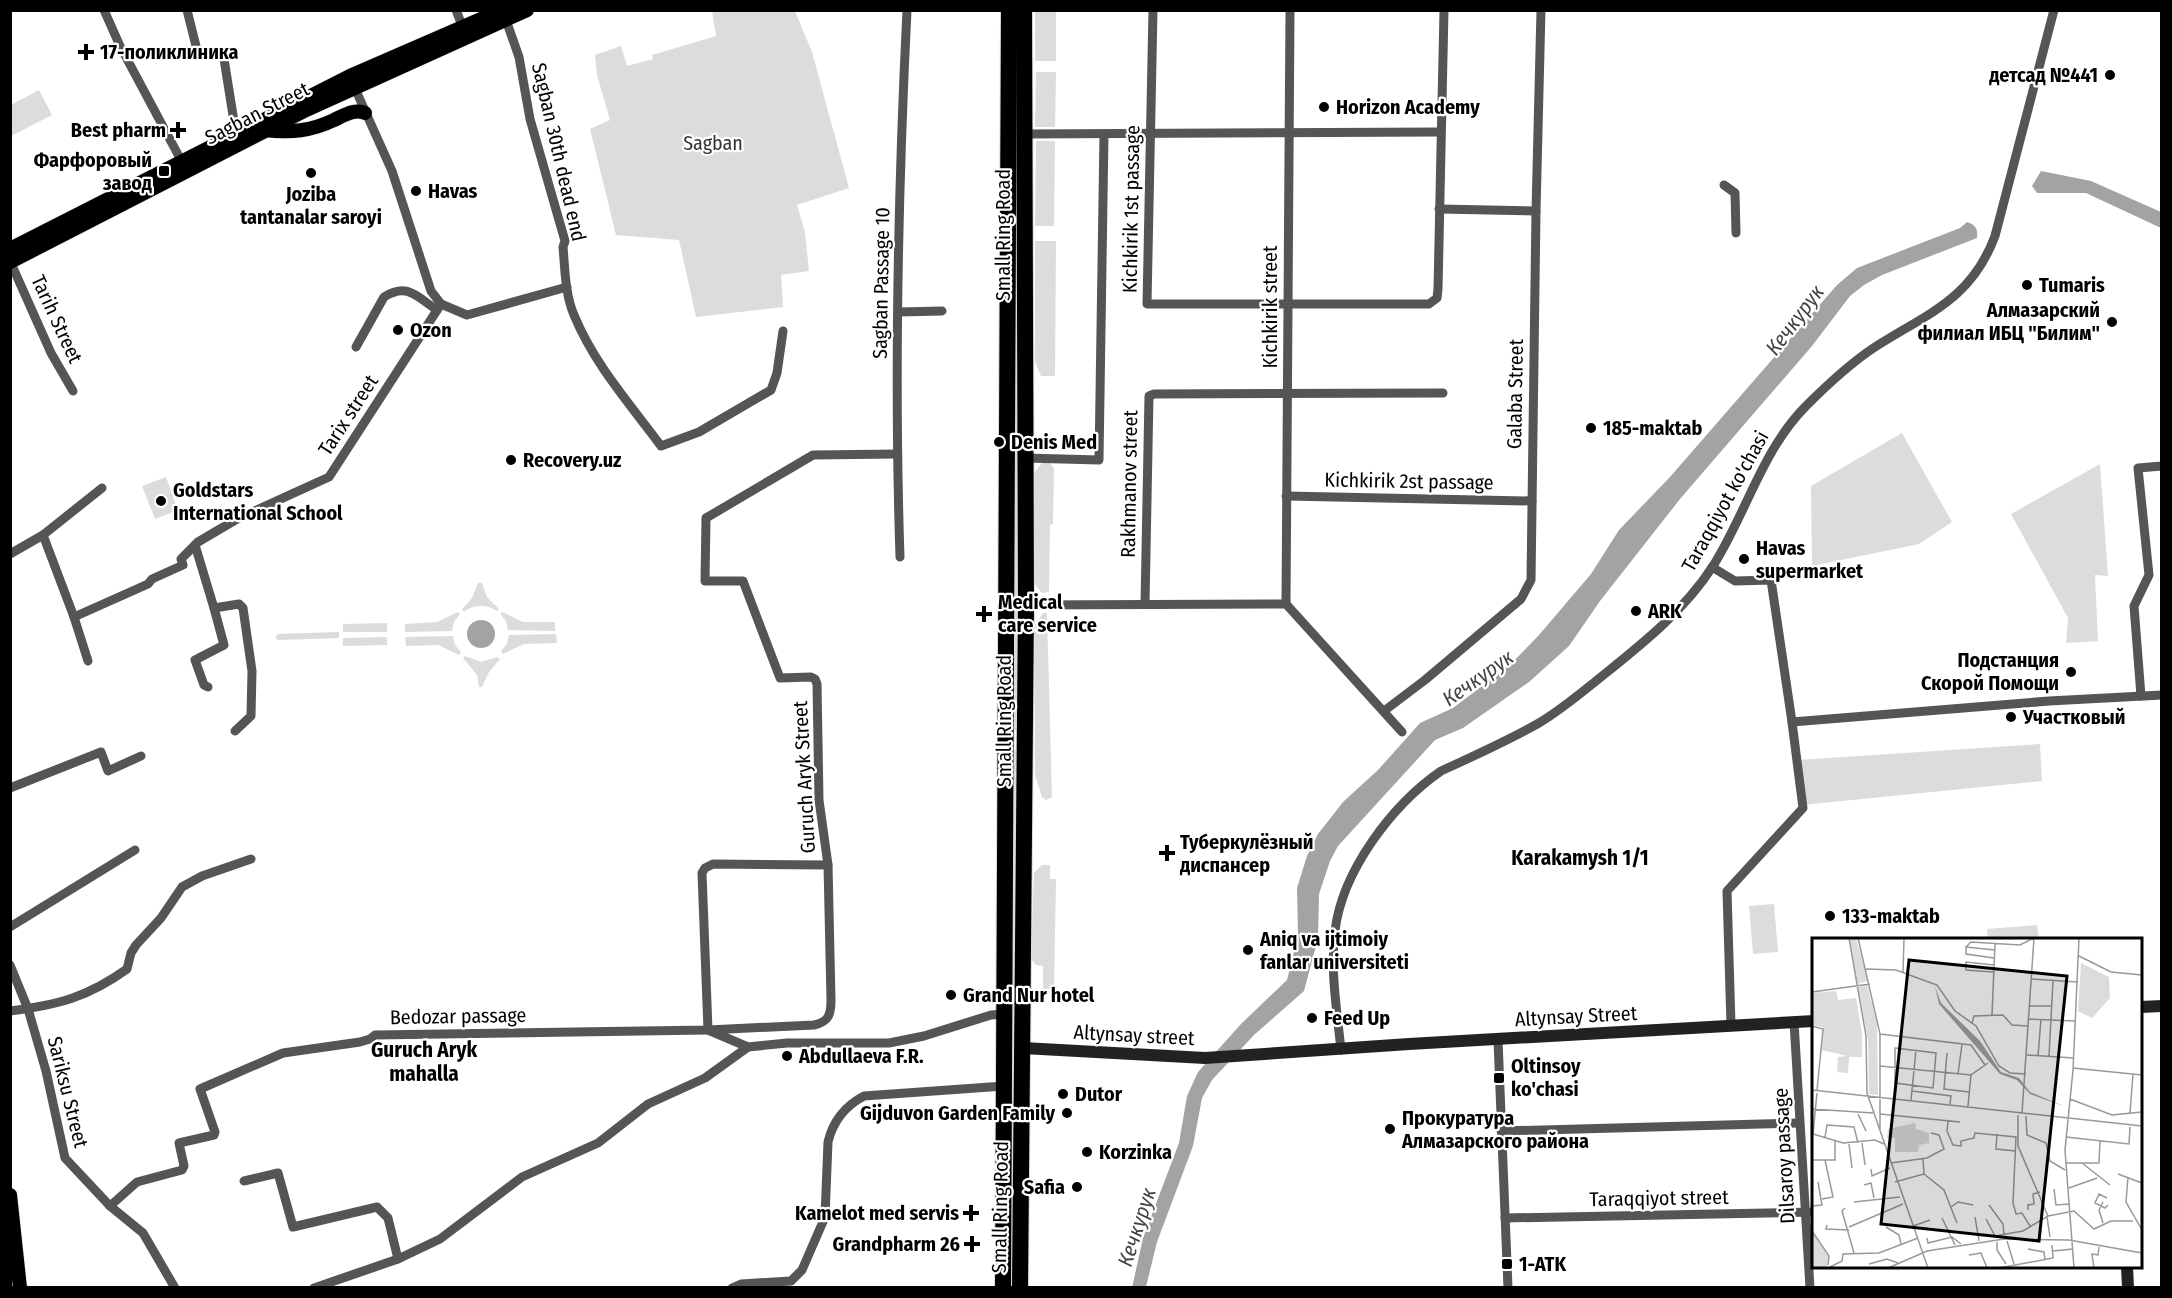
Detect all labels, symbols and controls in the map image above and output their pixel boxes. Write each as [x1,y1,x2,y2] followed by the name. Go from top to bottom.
[100,40,239,64] place label: 17-поликлиника
[77,43,95,61] marker: 17-поликлиника
[527,60,591,244] street label: Sagban 30th dead end
[1988,63,2098,87] place label: детсад №441
[2103,68,2117,82] marker: детсад №441
[201,76,313,149] street label: Sagban Street
[1336,95,1480,119] place label: Horizon Academy
[1317,100,1331,114] marker: Horizon Academy
[71,118,166,142] place label: Best pharm
[171,123,185,137] marker: Best pharm
[1118,125,1144,293] street label: Kichkirik 1st passage
[683,131,743,155] park label: Sagban
[34,148,152,195] place label: Фарфоровый завод
[157,164,171,178] marker: Фарфоровый завод
[304,166,318,180] marker: Joziba tantanalar saroyi
[991,169,1015,301] street label: Small Ring Road
[428,179,478,203] place label: Havas
[240,182,382,229] place label: Joziba tantanalar saroyi
[409,184,423,198] marker: Havas
[868,207,894,359] street label: Sagban Passage 10
[1258,245,1282,368] street label: Kichkirik street
[26,271,88,367] street label: Tarih Street
[2039,273,2105,297] place label: Tumaris
[2020,278,2034,292] marker: Tumaris
[1760,280,1830,360] water label: Кечкурук
[1917,298,2100,345] place label: Алмазарский филиал ИБЦ "Билим"
[2105,315,2119,329] marker: Алмазарский филиал ИБЦ "Билим"
[410,318,452,342] place label: Ozon
[391,323,405,337] marker: Ozon
[1502,338,1528,449] street label: Galaba Street
[313,370,383,460] street label: Tarix street
[1116,409,1142,558] street label: Rakhmanov street
[1603,416,1702,440] place label: 185-maktab
[1584,421,1598,435] marker: 185-maktab
[1676,427,1774,575] street label: Taraqqiyot ko'chasi
[1011,430,1097,454] place label: Denis Med
[992,435,1006,449] marker: Denis Med
[523,448,622,472] place label: Recovery.uz
[504,453,518,467] marker: Recovery.uz
[1324,468,1494,494] street label: Kichkirik 2st passage
[173,478,343,525] place label: Goldstars International School
[154,494,168,508] marker: Goldstars International School
[1756,536,1864,583] place label: Havas supermarket
[1737,552,1751,566] marker: Havas supermarket
[998,590,1097,637] place label: Medical care service
[1647,599,1682,623] place label: ARK
[1629,604,1643,618] marker: ARK
[975,605,993,623] marker: Medical care service
[1437,644,1519,712] water label: Кечкурук
[1921,648,2059,695] place label: Подстанция Скорой Помощи
[992,655,1016,787] street label: Small Ring Road
[2064,665,2078,679] marker: Подстанция Скорой Помощи
[788,700,820,854] street label: Guruch Aryk Street
[2022,705,2125,729] place label: Участковый
[2004,710,2018,724] marker: Участковый
[1179,830,1313,877] place label: Туберкулёзный диспансер
[1158,844,1176,862] marker: Туберкулёзный диспансер
[1511,845,1649,871] district label: Karakamysh 1/1
[1842,904,1940,928] place label: 133-maktab
[1823,909,1837,923] marker: 133-maktab
[1259,927,1409,974] place label: Aniq va ijtimoiy fanlar universiteti
[1812,938,2142,1268] inset map
[1241,943,1255,957] marker: Aniq va ijtimoiy fanlar universiteti
[963,983,1095,1007] place label: Grand Nur hotel
[944,988,958,1002] marker: Grand Nur hotel
[1514,1001,1638,1031] street label: Altynsay Street
[390,1003,526,1029] street label: Bedozar passage
[1324,1006,1390,1030] place label: Feed Up
[1305,1011,1319,1025] marker: Feed Up
[1073,1020,1196,1050] street label: Altynsay street
[43,1034,94,1151] street label: Sariksu Street
[371,1037,477,1087] district label: Guruch Aryk mahalla
[798,1044,924,1068] place label: Abdullaeva F.R.
[780,1049,794,1063] marker: Abdullaeva F.R.
[1511,1054,1581,1101] place label: Oltinsoy ko'chasi
[1492,1071,1506,1085] marker: Oltinsoy ko'chasi
[1075,1082,1123,1106] place label: Dutor
[1056,1087,1070,1101] marker: Dutor
[1768,1087,1800,1225] street label: Dilsaroy passage
[860,1101,1055,1125] place label: Gijduvon Garden Family
[1060,1106,1074,1120] marker: Gijduvon Garden Family
[1401,1106,1589,1153] place label: Прокуратура Алмазарского района
[1383,1122,1397,1136] marker: Прокуратура Алмазарского района
[1099,1140,1172,1164] place label: Korzinka
[987,1141,1013,1273] street label: Small Ring Road
[1080,1145,1094,1159] marker: Korzinka
[1024,1175,1065,1199] place label: Safia
[1070,1180,1084,1194] marker: Safia
[1112,1184,1162,1270] water label: Кечкурук
[1589,1185,1729,1211] street label: Taraqqiyot street
[795,1201,959,1225] place label: Kamelot med servis
[964,1206,978,1220] marker: Kamelot med servis
[832,1232,960,1256] place label: Grandpharm 26
[965,1237,979,1251] marker: Grandpharm 26
[1519,1252,1566,1276] place label: 1-ATK
[1500,1257,1514,1271] marker: 1-ATK

